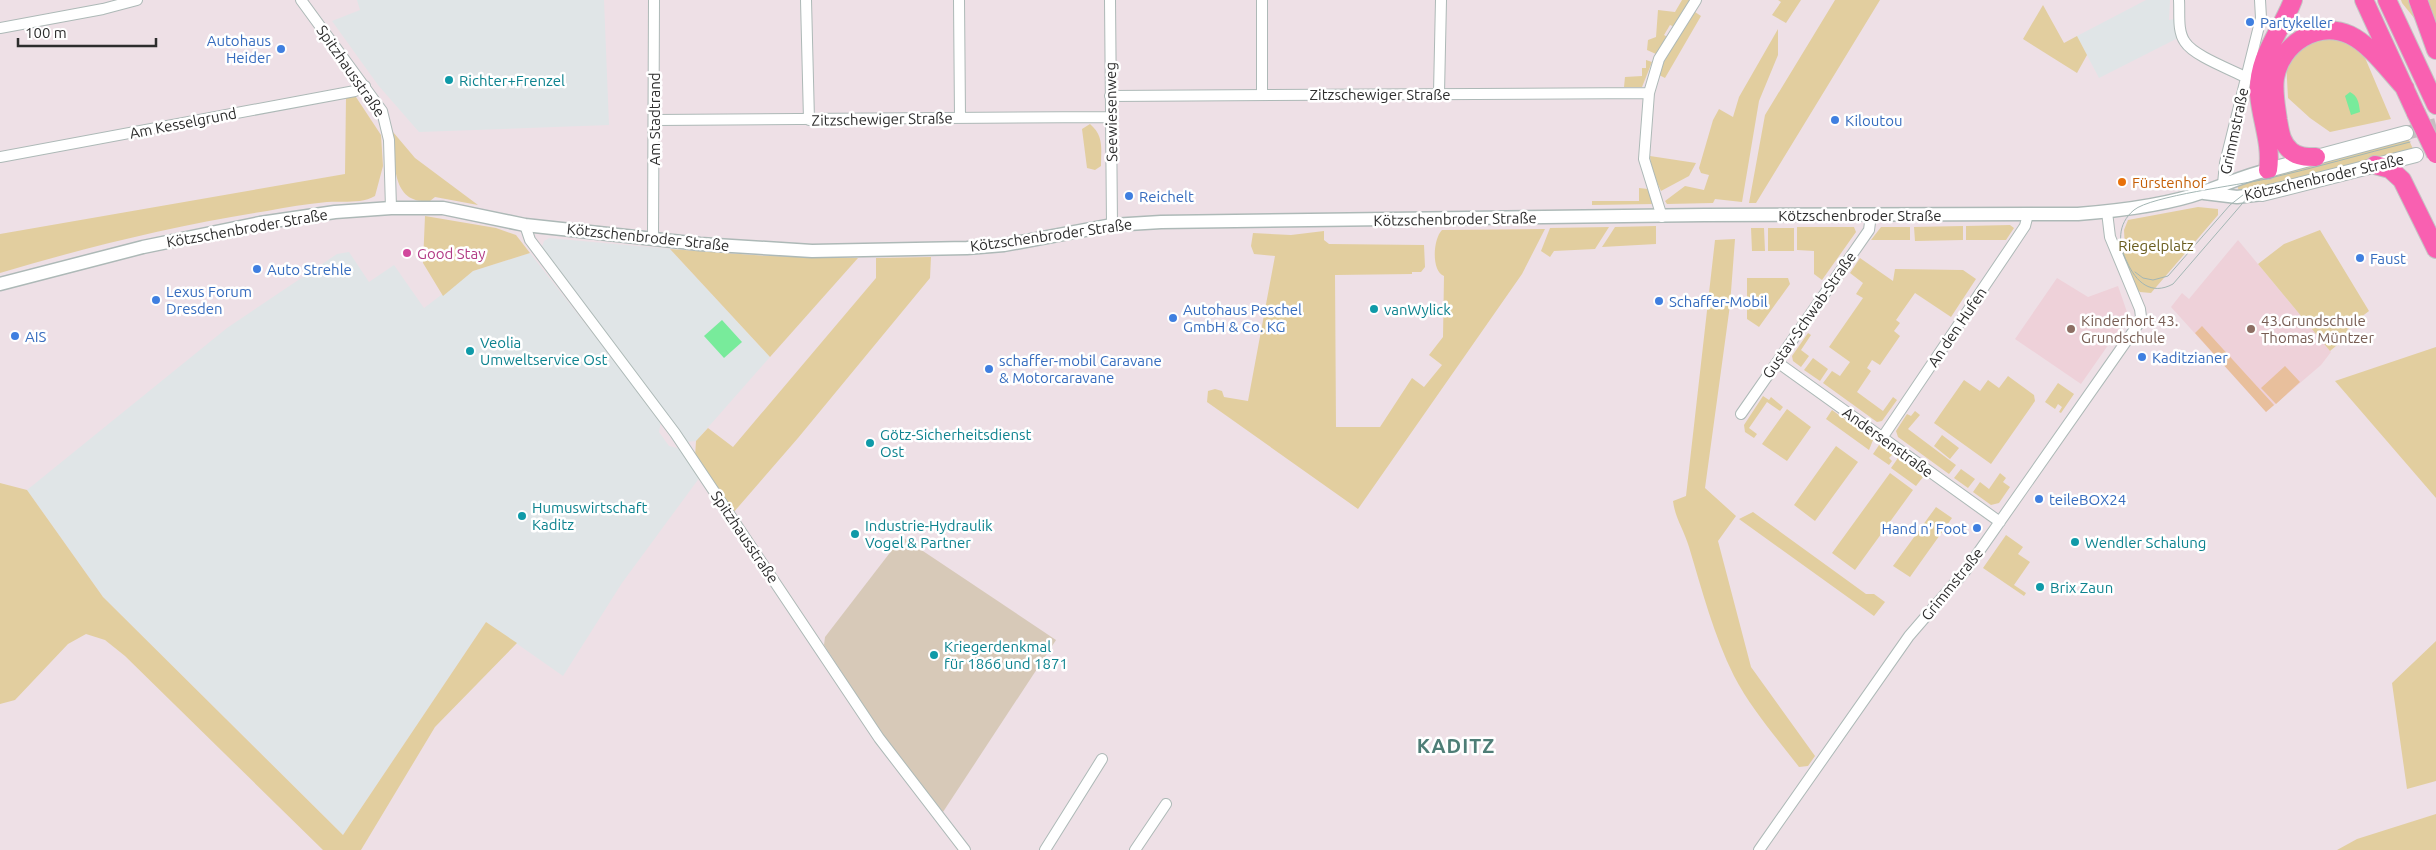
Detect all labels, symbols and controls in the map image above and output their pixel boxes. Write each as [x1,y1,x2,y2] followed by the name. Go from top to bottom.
[2260,14,2333,31] place label: Partykeller
[18,15,155,47] scale bar
[2244,16,2256,28] marker: Partykeller
[313,22,389,120] street label: Spitzhausstraße
[25,24,67,41] text: 100 m
[207,32,271,66] place label: Autohaus Heider
[275,43,287,55] marker: Autohaus Heider
[1102,62,1120,162] street label: Seewiesenweg
[459,72,565,89] place label: Richter+Frenzel
[646,73,663,165] street label: Am Stadtrand
[443,74,455,86] marker: Richter+Frenzel
[1309,86,1451,103] street label: Zitzschewiger Straße
[2217,86,2251,176] street label: Grimmstraße
[128,104,238,142] street label: Am Kesselgrund
[811,109,953,129] street label: Zitzschewiger Straße
[1845,112,1903,129] place label: Kiloutou
[1829,114,1841,126] marker: Kiloutou
[2243,150,2405,204] street label: Kötzschenbroder Straße
[2132,174,2206,191] place label: Fürstenhof
[2116,176,2128,188] marker: Fürstenhof
[1139,188,1194,205] place label: Reichelt
[1123,190,1135,202] marker: Reichelt
[165,205,329,251] street label: Kötzschenbroder Straße
[1778,207,1942,224] street label: Kötzschenbroder Straße
[1373,209,1537,229] street label: Kötzschenbroder Straße
[969,215,1133,255] street label: Kötzschenbroder Straße
[566,220,730,254] street label: Kötzschenbroder Straße
[2118,237,2194,254] park label: Riegelplatz
[417,245,485,262] place label: Good Stay
[401,247,413,259] marker: Good Stay
[1759,248,1859,382] street label: Gustav-Schwab-Straße
[2370,250,2406,267] place label: Faust
[2354,252,2366,264] marker: Faust
[267,261,352,278] place label: Auto Strehle
[251,263,263,275] marker: Auto Strehle
[166,283,252,317] place label: Lexus Forum Dresden
[1924,284,1990,370] street label: An den Hufen
[1669,293,1768,310] place label: Schaffer-Mobil
[150,294,162,306] marker: Lexus Forum Dresden
[1653,295,1665,307] marker: Schaffer-Mobil
[1183,301,1302,335] place label: Autohaus Peschel GmbH & Co. KG
[1384,301,1451,318] place label: vanWylick
[1368,303,1380,315] marker: vanWylick
[1167,312,1179,324] marker: Autohaus Peschel GmbH & Co. KG
[2081,312,2178,346] place label: Kinderhort 43. Grundschule
[2261,312,2374,346] place label: 43.Grundschule Thomas Müntzer
[2065,323,2077,335] marker: Kinderhort 43. Grundschule
[2245,323,2257,335] marker: 43.Grundschule Thomas Müntzer
[25,328,47,345] place label: AIS
[9,330,21,342] marker: AIS
[480,334,607,368] place label: Veolia Umweltservice Ost
[464,345,476,357] marker: Veolia Umweltservice Ost
[2152,349,2228,366] place label: Kaditzianer
[2136,351,2148,363] marker: Kaditzianer
[999,352,1162,386] place label: schaffer-mobil Caravane & Motorcaravane
[983,363,995,375] marker: schaffer-mobil Caravane & Motorcaravane
[1840,404,1936,480] street label: Andersenstraße
[880,426,1032,460] place label: Götz-Sicherheitsdienst Ost
[864,437,876,449] marker: Götz-Sicherheitsdienst Ost
[708,488,782,586] street label: Spitzhausstraße
[2049,491,2126,508] place label: teileBOX24
[2033,493,2045,505] marker: teileBOX24
[532,499,647,533] place label: Humuswirtschaft Kaditz
[516,510,528,522] marker: Humuswirtschaft Kaditz
[865,517,993,551] place label: Industrie-Hydraulik Vogel & Partner
[1881,520,1967,537] place label: Hand n' Foot
[1971,522,1983,534] marker: Hand n' Foot
[849,528,861,540] marker: Industrie-Hydraulik Vogel & Partner
[2085,534,2206,551] place label: Wendler Schalung
[2069,536,2081,548] marker: Wendler Schalung
[1918,544,1986,624] street label: Grimmstraße
[2050,579,2113,596] place label: Brix Zaun
[2034,581,2046,593] marker: Brix Zaun
[944,638,1068,672] place label: Kriegerdenkmal für 1866 und 1871
[928,649,940,661] marker: Kriegerdenkmal für 1866 und 1871
[1417,734,1495,757] district label: KADITZ

